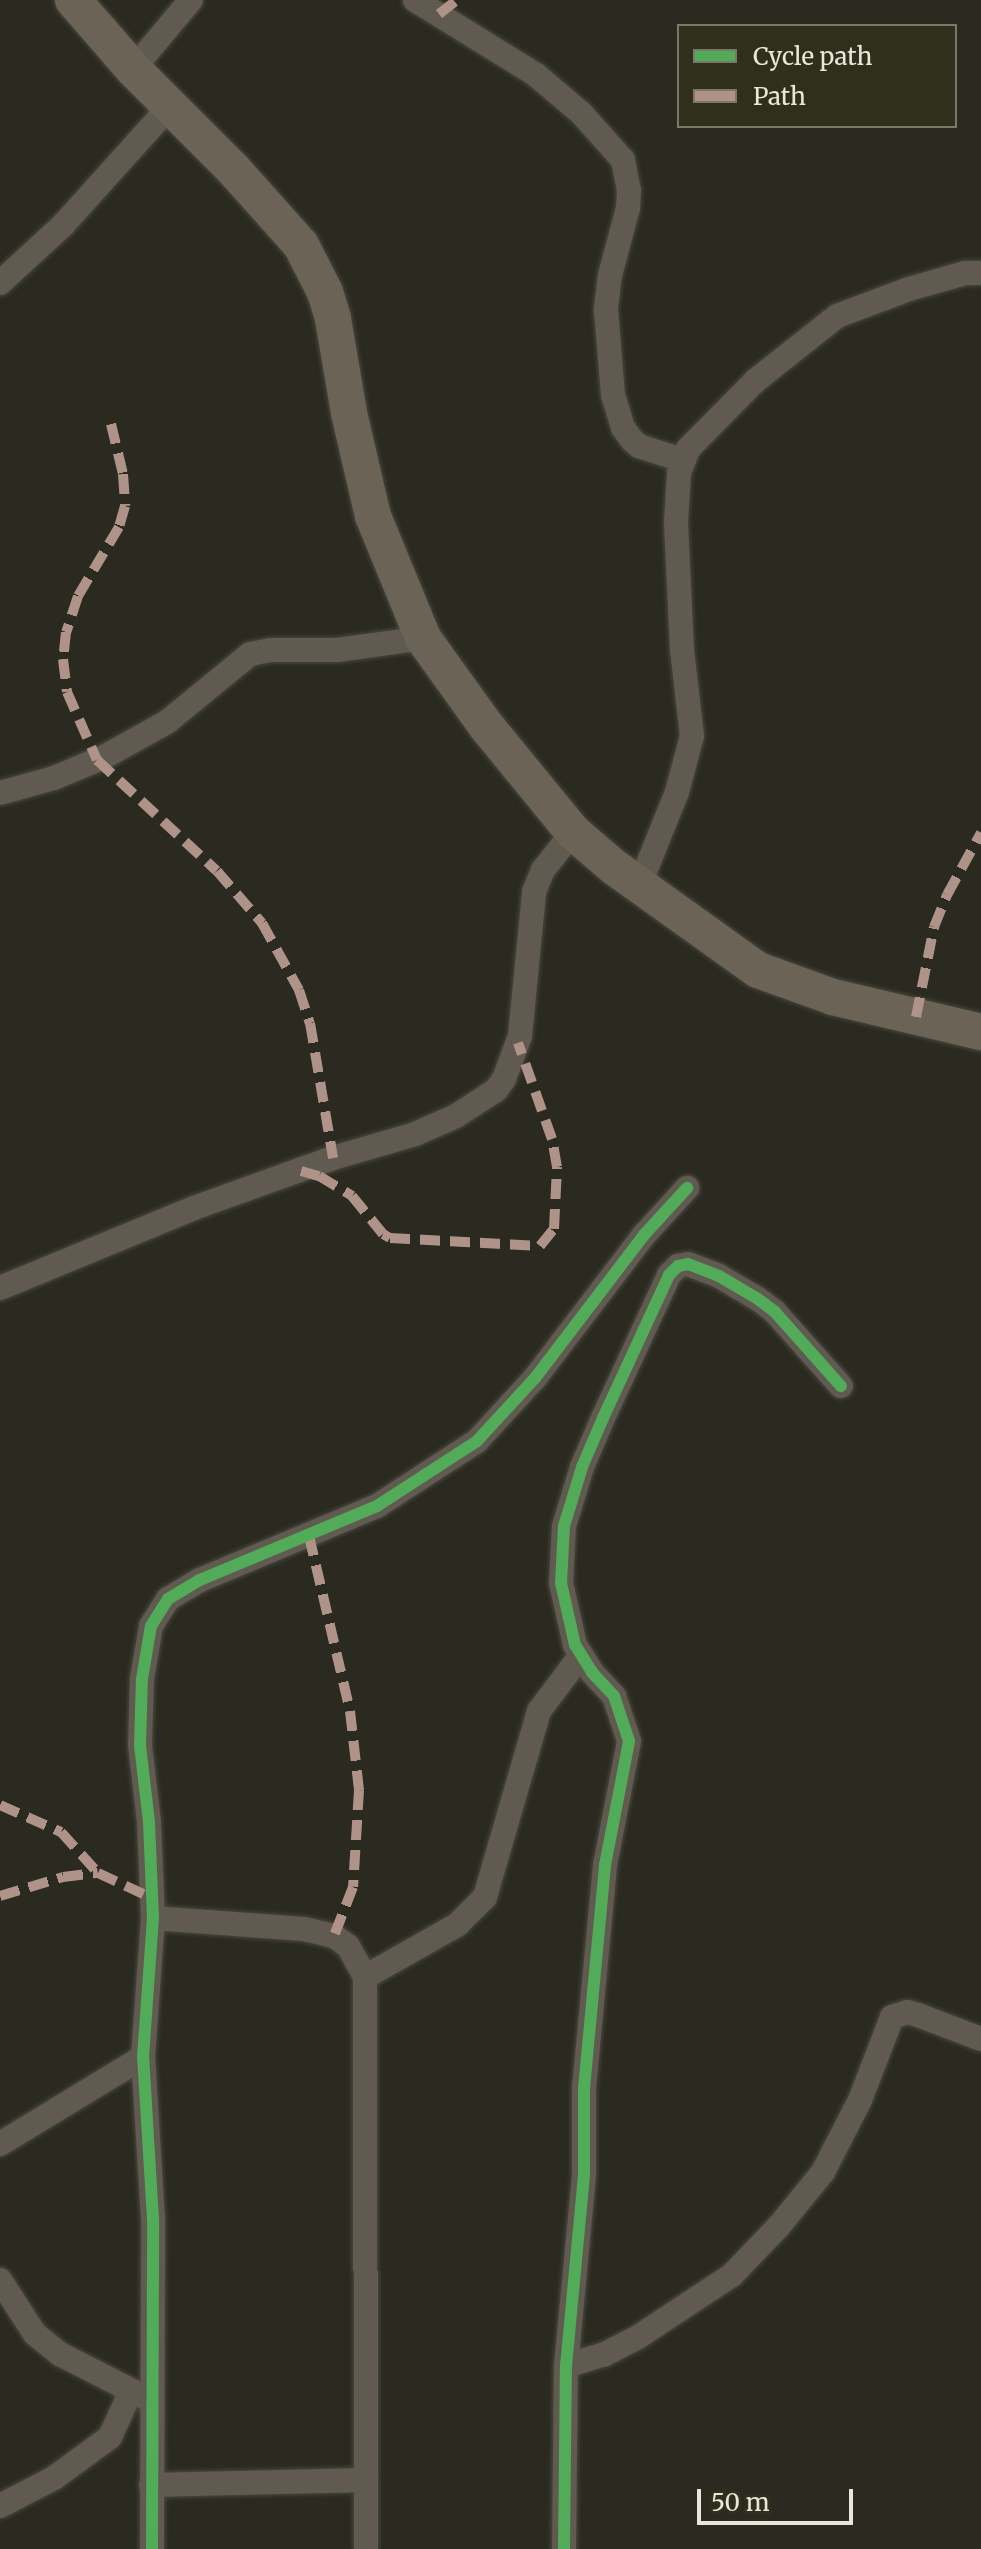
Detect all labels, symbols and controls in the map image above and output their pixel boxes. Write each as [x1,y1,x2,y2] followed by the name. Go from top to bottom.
[677,24,957,128] legend
[753,41,872,72] text: Cycle path
[753,81,806,112] text: Path
[701,2473,857,2523] scale bar
[711,2487,770,2518] text: 50 m

